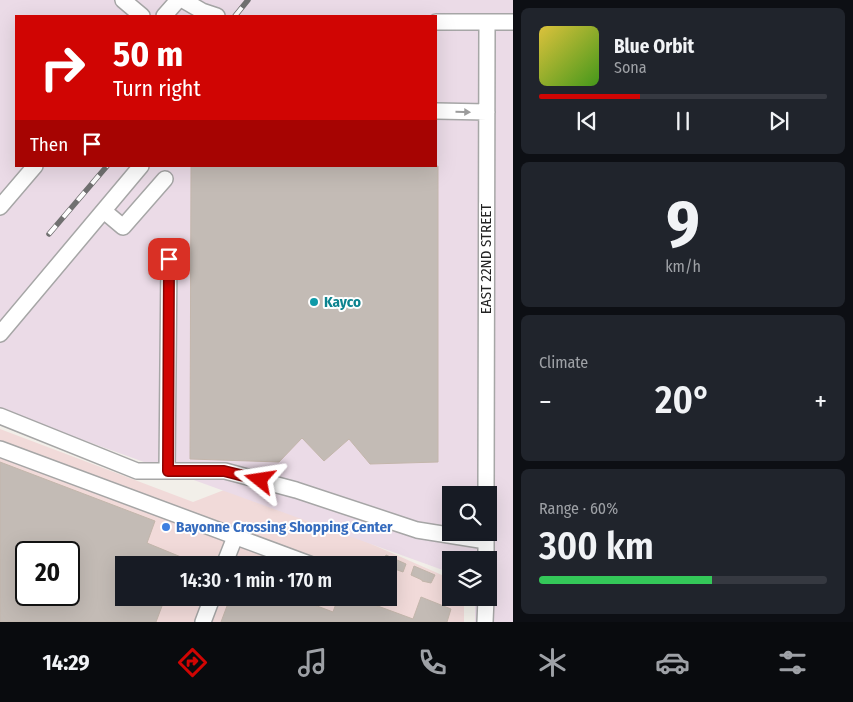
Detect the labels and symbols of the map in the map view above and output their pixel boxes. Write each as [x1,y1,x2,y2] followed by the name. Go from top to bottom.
[455,108,471,116] one-way arrow
[477,204,495,314] street label: EAST 22ND STREET
[148,238,190,280] pin
[324,293,361,311] place label: Kayco
[308,296,320,308] marker: Kayco
[233,453,285,505] position arrow
[176,518,393,536] place label: Bayonne Crossing Shopping Center
[160,521,172,533] marker: Bayonne Crossing Shopping Center
[15,541,80,606] speed limit sign: 20

